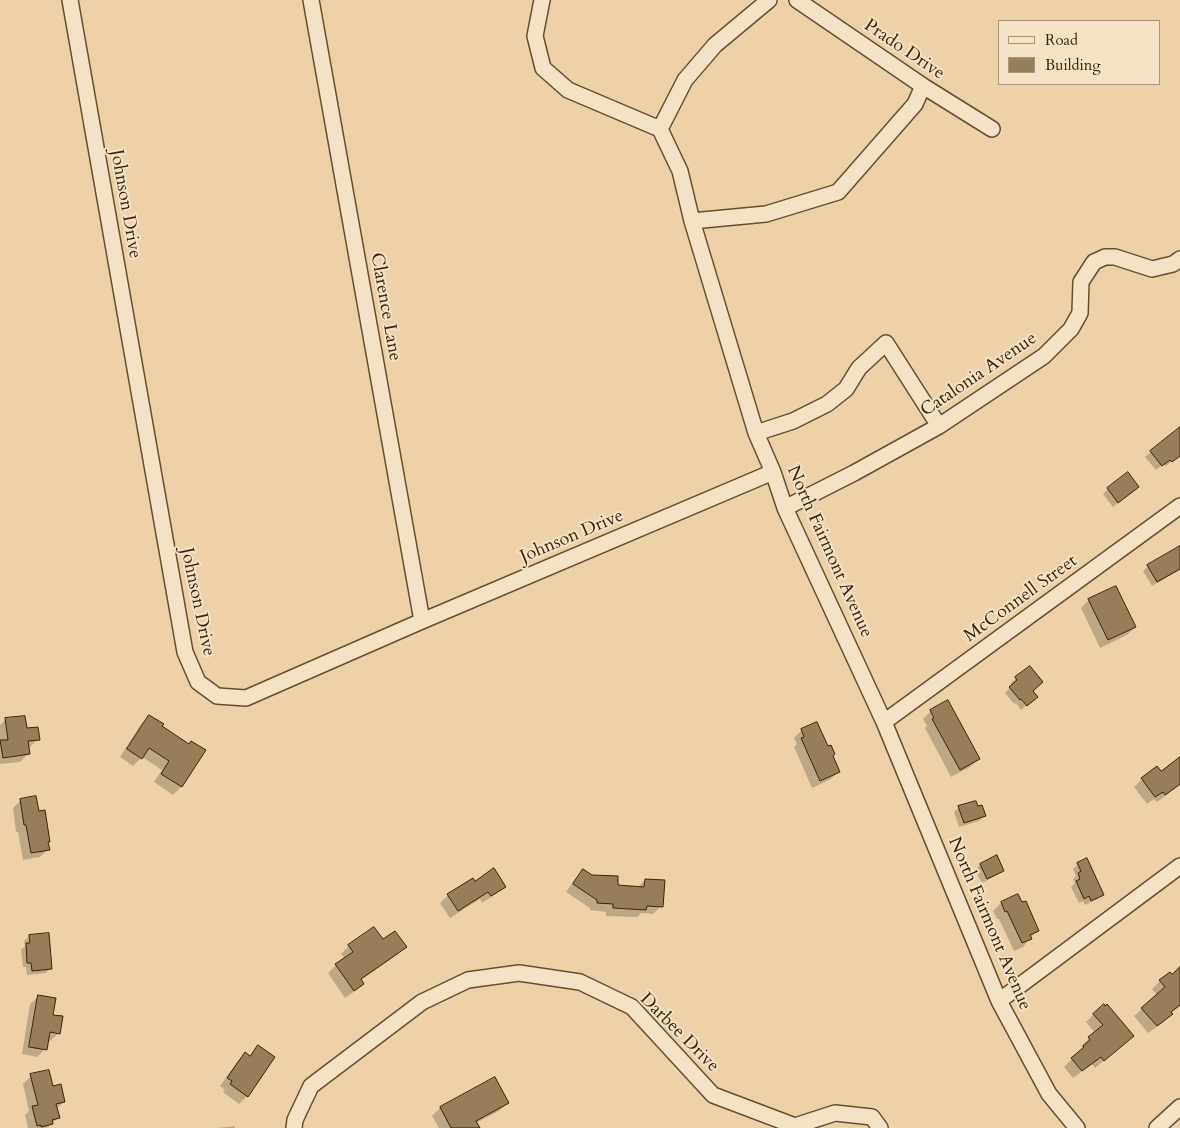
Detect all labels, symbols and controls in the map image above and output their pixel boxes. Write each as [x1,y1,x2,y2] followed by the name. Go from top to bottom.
[860,15,948,85] street label: Prado Drive
[998,20,1160,85] legend
[1045,30,1078,50] text: Road
[1045,55,1101,75] text: Building
[105,148,145,260] street label: Johnson Drive
[365,251,405,363] street label: Clarence Lane
[917,328,1041,422] street label: Catalonia Avenue
[781,463,877,641] street label: North Fairmont Avenue
[517,506,627,568] street label: Johnson Drive
[175,546,219,658] street label: Johnson Drive
[960,551,1082,647] street label: McConnell Street
[943,834,1035,1014] street label: North Fairmont Avenue
[635,989,723,1077] street label: Darbee Drive

